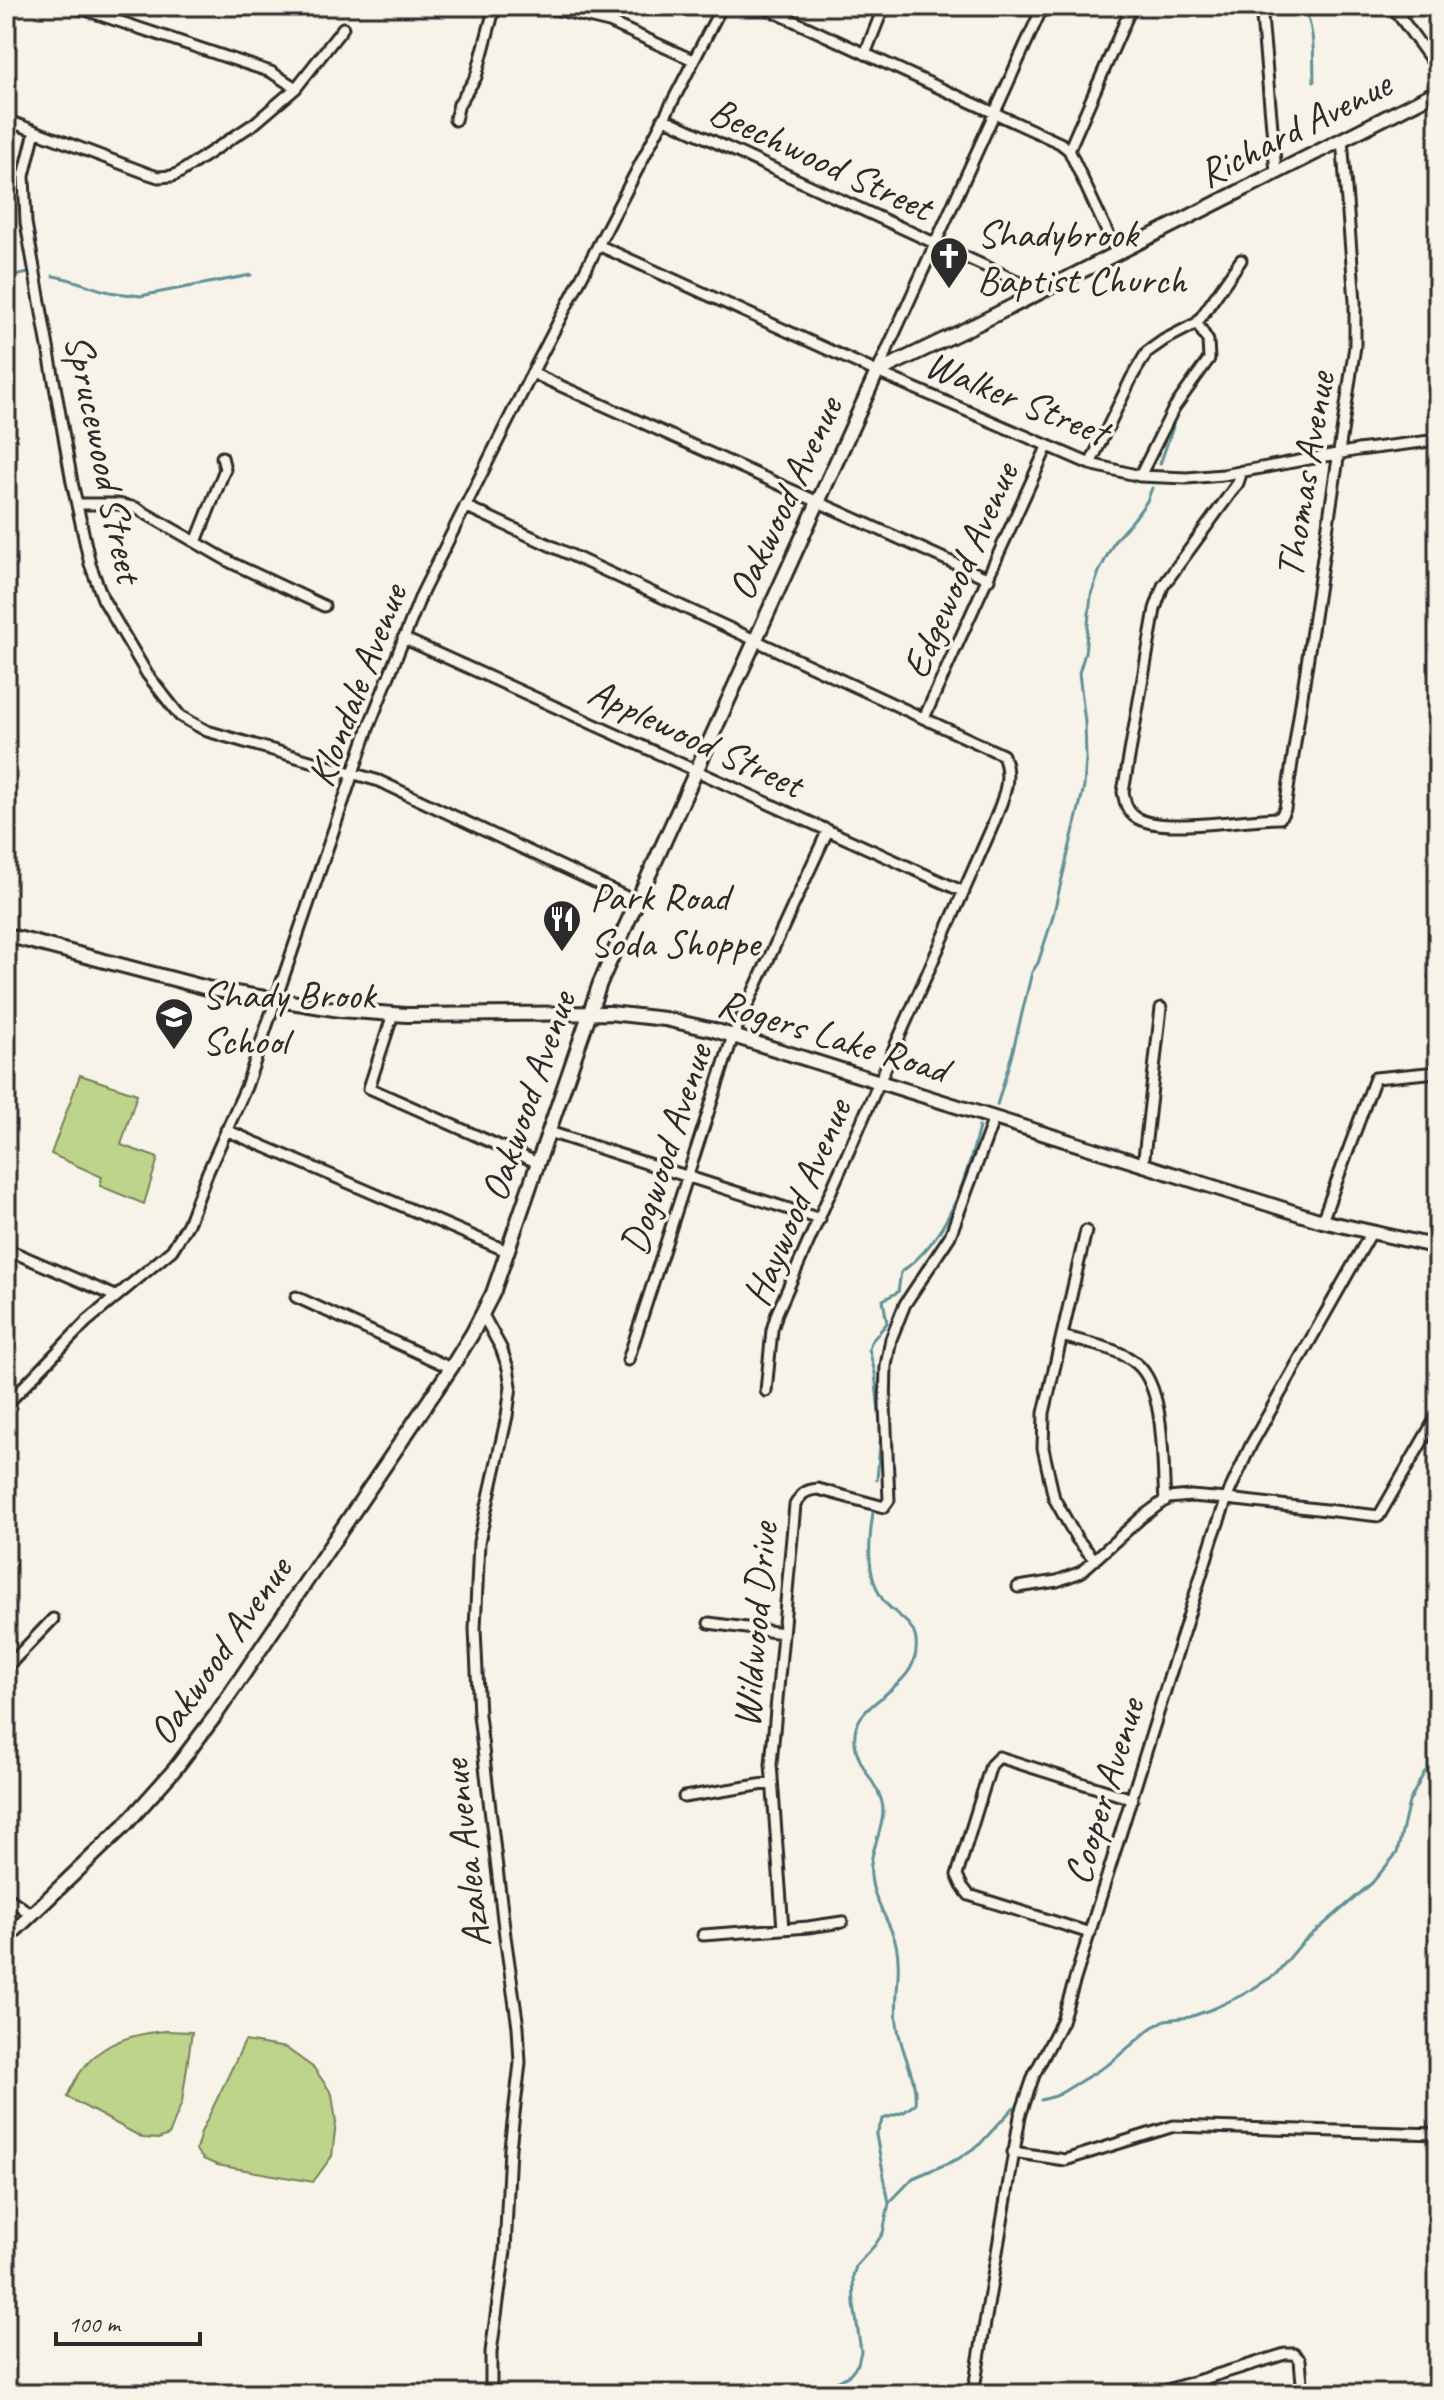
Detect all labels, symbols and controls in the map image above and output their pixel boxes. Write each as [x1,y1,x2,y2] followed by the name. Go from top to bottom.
[1190,58,1402,199] street label: Richard Avenue
[701,86,943,234] street label: Beechwood Street
[977,209,1188,305] place label: Shadybrook Baptist Church
[928,235,970,290] church icon: Shadybrook Baptist Church
[53,330,155,590] street label: Sprucewood Street
[918,339,1120,459] street label: Walker Street
[1264,366,1346,582] street label: Thomas Avenue
[716,386,855,608] street label: Oakwood Avenue
[890,452,1031,686] street label: Edgewood Avenue
[296,574,419,794] street label: Klondale Avenue
[580,666,814,811] street label: Applewood Street
[590,872,763,968] place label: Park Road Soda Shoppe
[541,898,583,953] restaurant icon: Park Road Soda Shoppe
[202,970,377,1066] place label: Shady Brook School
[712,977,960,1096] street label: Rogers Lake Road
[469,982,588,1208] street label: Oakwood Avenue
[153,996,195,1051] school or university icon: Shady Brook School
[608,1035,724,1261] street label: Dogwood Avenue
[731,1089,864,1313] street label: Haywood Avenue
[721,1518,789,1730] street label: Wildwood Drive
[137,1544,305,1754] street label: Oakwood Avenue
[1052,1690,1157,1890] street label: Cooper Avenue
[429,1754,502,1951] street label: Azalea Avenue
[56,2296,200,2346] scale bar
[68,2309,122,2339] text: 100 m

